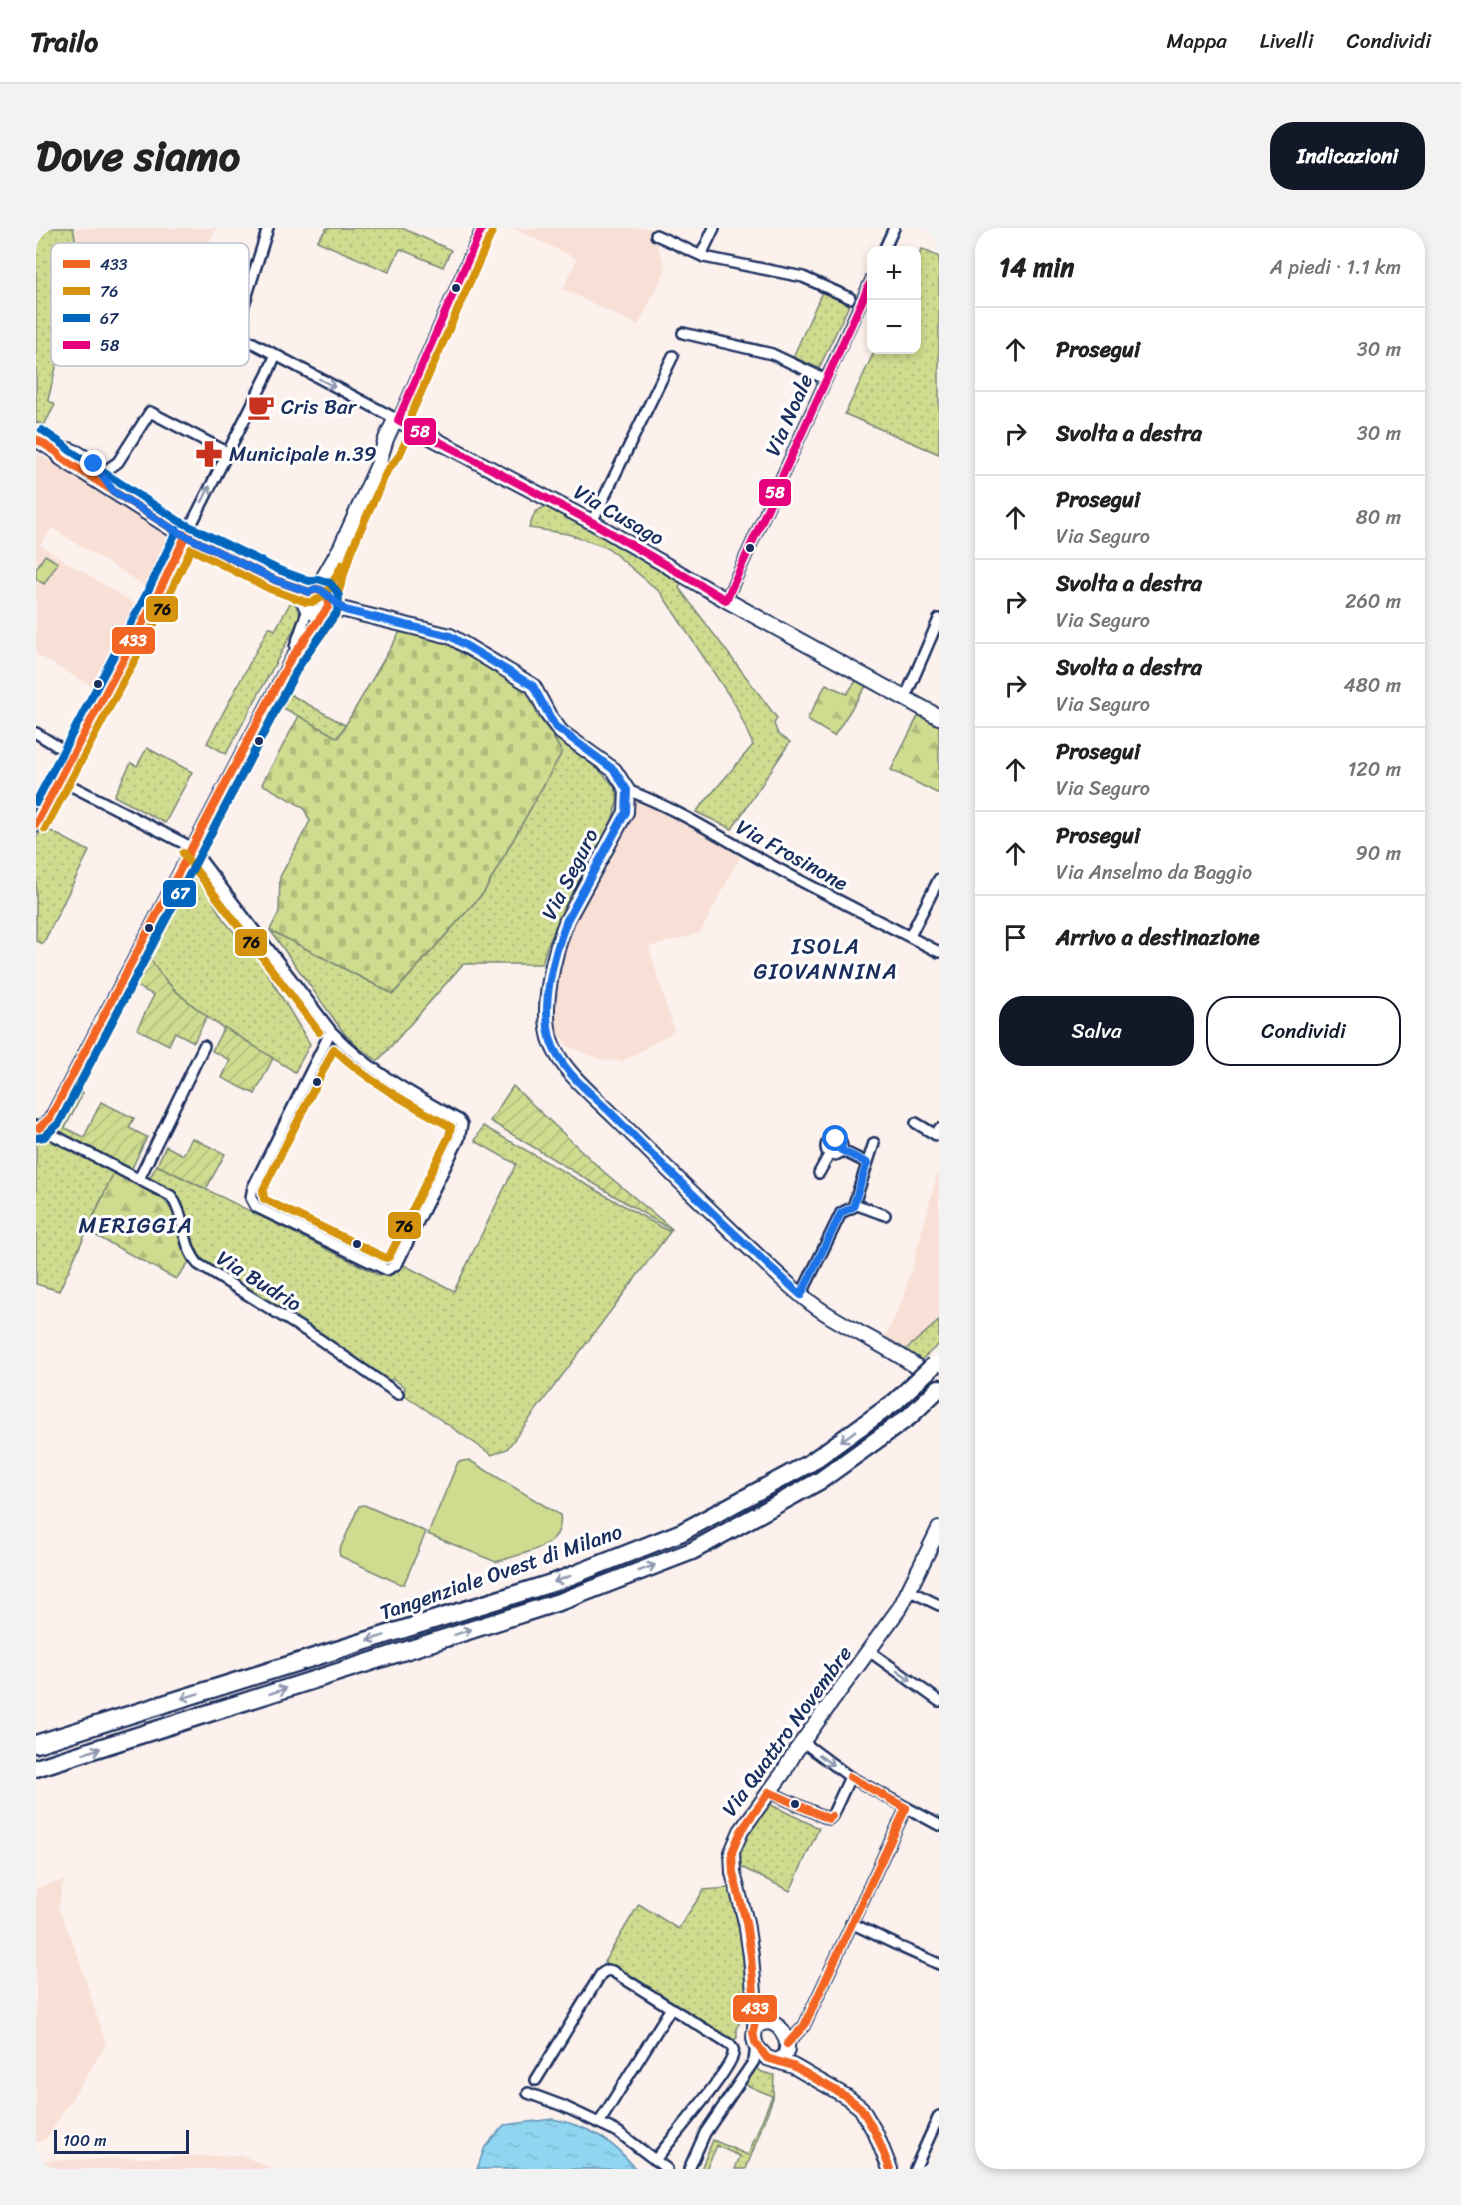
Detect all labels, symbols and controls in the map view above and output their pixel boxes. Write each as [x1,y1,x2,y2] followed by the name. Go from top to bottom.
[30,17,98,66] text: Trailo
[1166,22,1227,60] text: Mappa
[1260,22,1314,60] text: Livelli
[1347,22,1431,60] text: Condividi
[36,119,240,193] text: Dove siamo
[1270,122,1425,190] button: Indicazioni
[51,243,249,366] legend
[999,244,1074,290] text: 14 min
[867,246,921,354] map controls
[867,246,921,300] button: +
[100,250,128,279] text: 433
[1270,250,1401,285] text: A piedi · 1.1 km
[100,277,118,306] text: 76
[450,282,462,294] unlabelled marker
[867,300,921,354] button: −
[100,304,119,333] text: 67
[1056,330,1140,369] text: Prosegui
[100,331,120,360] text: 58
[1357,332,1401,367] text: 30 m
[999,333,1032,366] icon: ahead
[754,367,824,462] street label: Via Noale
[318,377,335,389] one-way arrow
[281,388,358,426] place label: Cris Bar
[246,392,276,422] cafe icon: Cris Bar
[1056,414,1202,453] text: Svolta a destra
[1357,416,1401,451] text: 30 m
[403,417,437,446] line badge: 58
[410,417,430,446] text: 58
[999,417,1032,450] icon: right
[229,435,377,473] place label: Municipale n.39
[194,439,224,469] pharmacy icon: Municipale n.39
[80,450,106,476] route end
[566,474,672,557] street label: Via Cusago
[758,478,792,507] line badge: 58
[765,478,785,507] text: 58
[1056,480,1140,519] text: Prosegui
[201,485,213,503] one-way arrow
[1356,500,1401,535] text: 80 m
[999,501,1032,534] icon: ahead
[1056,519,1150,554] text: Via Seguro
[744,542,756,554] unlabelled marker
[1056,564,1202,603] text: Svolta a destra
[1345,584,1401,619] text: 260 m
[999,585,1032,618] icon: right
[145,595,179,623] line badge: 76
[153,595,171,624] text: 76
[1056,603,1150,638] text: Via Seguro
[111,626,156,655] line badge: 433
[118,626,147,655] text: 433
[1056,648,1202,687] text: Svolta a destra
[1343,668,1401,703] text: 480 m
[999,669,1032,702] icon: right
[92,678,104,690] unlabelled marker
[1056,687,1150,722] text: Via Seguro
[1056,732,1140,771] text: Prosegui
[253,735,265,747] unlabelled marker
[1348,752,1401,787] text: 120 m
[999,753,1032,786] icon: ahead
[1056,771,1150,806] text: Via Seguro
[729,808,855,902] street label: Via Frosinone
[1056,816,1140,855] text: Prosegui
[531,821,609,927] street label: Via Seguro
[1356,836,1401,871] text: 90 m
[999,837,1032,870] icon: ahead
[1056,855,1252,890] text: Via Anselmo da Baggio
[162,879,197,908] line badge: 67
[170,879,191,908] text: 67
[1056,918,1260,957] text: Arrivo a destinazione
[999,921,1032,954] icon: arrive
[143,922,155,934] unlabelled marker
[754,927,898,991] district label: ISOLA GIOVANNINA
[234,928,268,957] line badge: 76
[242,928,260,957] text: 76
[999,996,1194,1066] button: Salva
[1206,996,1401,1066] button: Condividi
[311,1076,323,1088] unlabelled marker
[822,1125,848,1151] route start
[79,1206,193,1245] district label: MERIGGIA
[387,1211,422,1240] line badge: 76
[395,1212,413,1241] text: 76
[351,1238,363,1250] unlabelled marker
[209,1240,310,1322] street label: Via Budrio
[840,1430,856,1442] one-way arrow
[374,1512,628,1631] street label: Tangenziale Ovest di Milano
[638,1562,656,1573] one-way arrow
[553,1575,571,1586] one-way arrow
[453,1626,472,1637] one-way arrow
[367,1633,386,1644] one-way arrow
[712,1637,863,1825] street label: Via Quattro Novembre
[896,1670,912,1683] one-way arrow
[268,1685,287,1696] one-way arrow
[181,1691,200,1702] one-way arrow
[82,1744,101,1755] one-way arrow
[818,1754,834,1766] one-way arrow
[789,1798,801,1810] unlabelled marker
[732,1994,778,2023] line badge: 433
[740,1994,769,2023] text: 433
[63,2126,107,2155] text: 100 m
[54,2127,189,2154] scale bar

